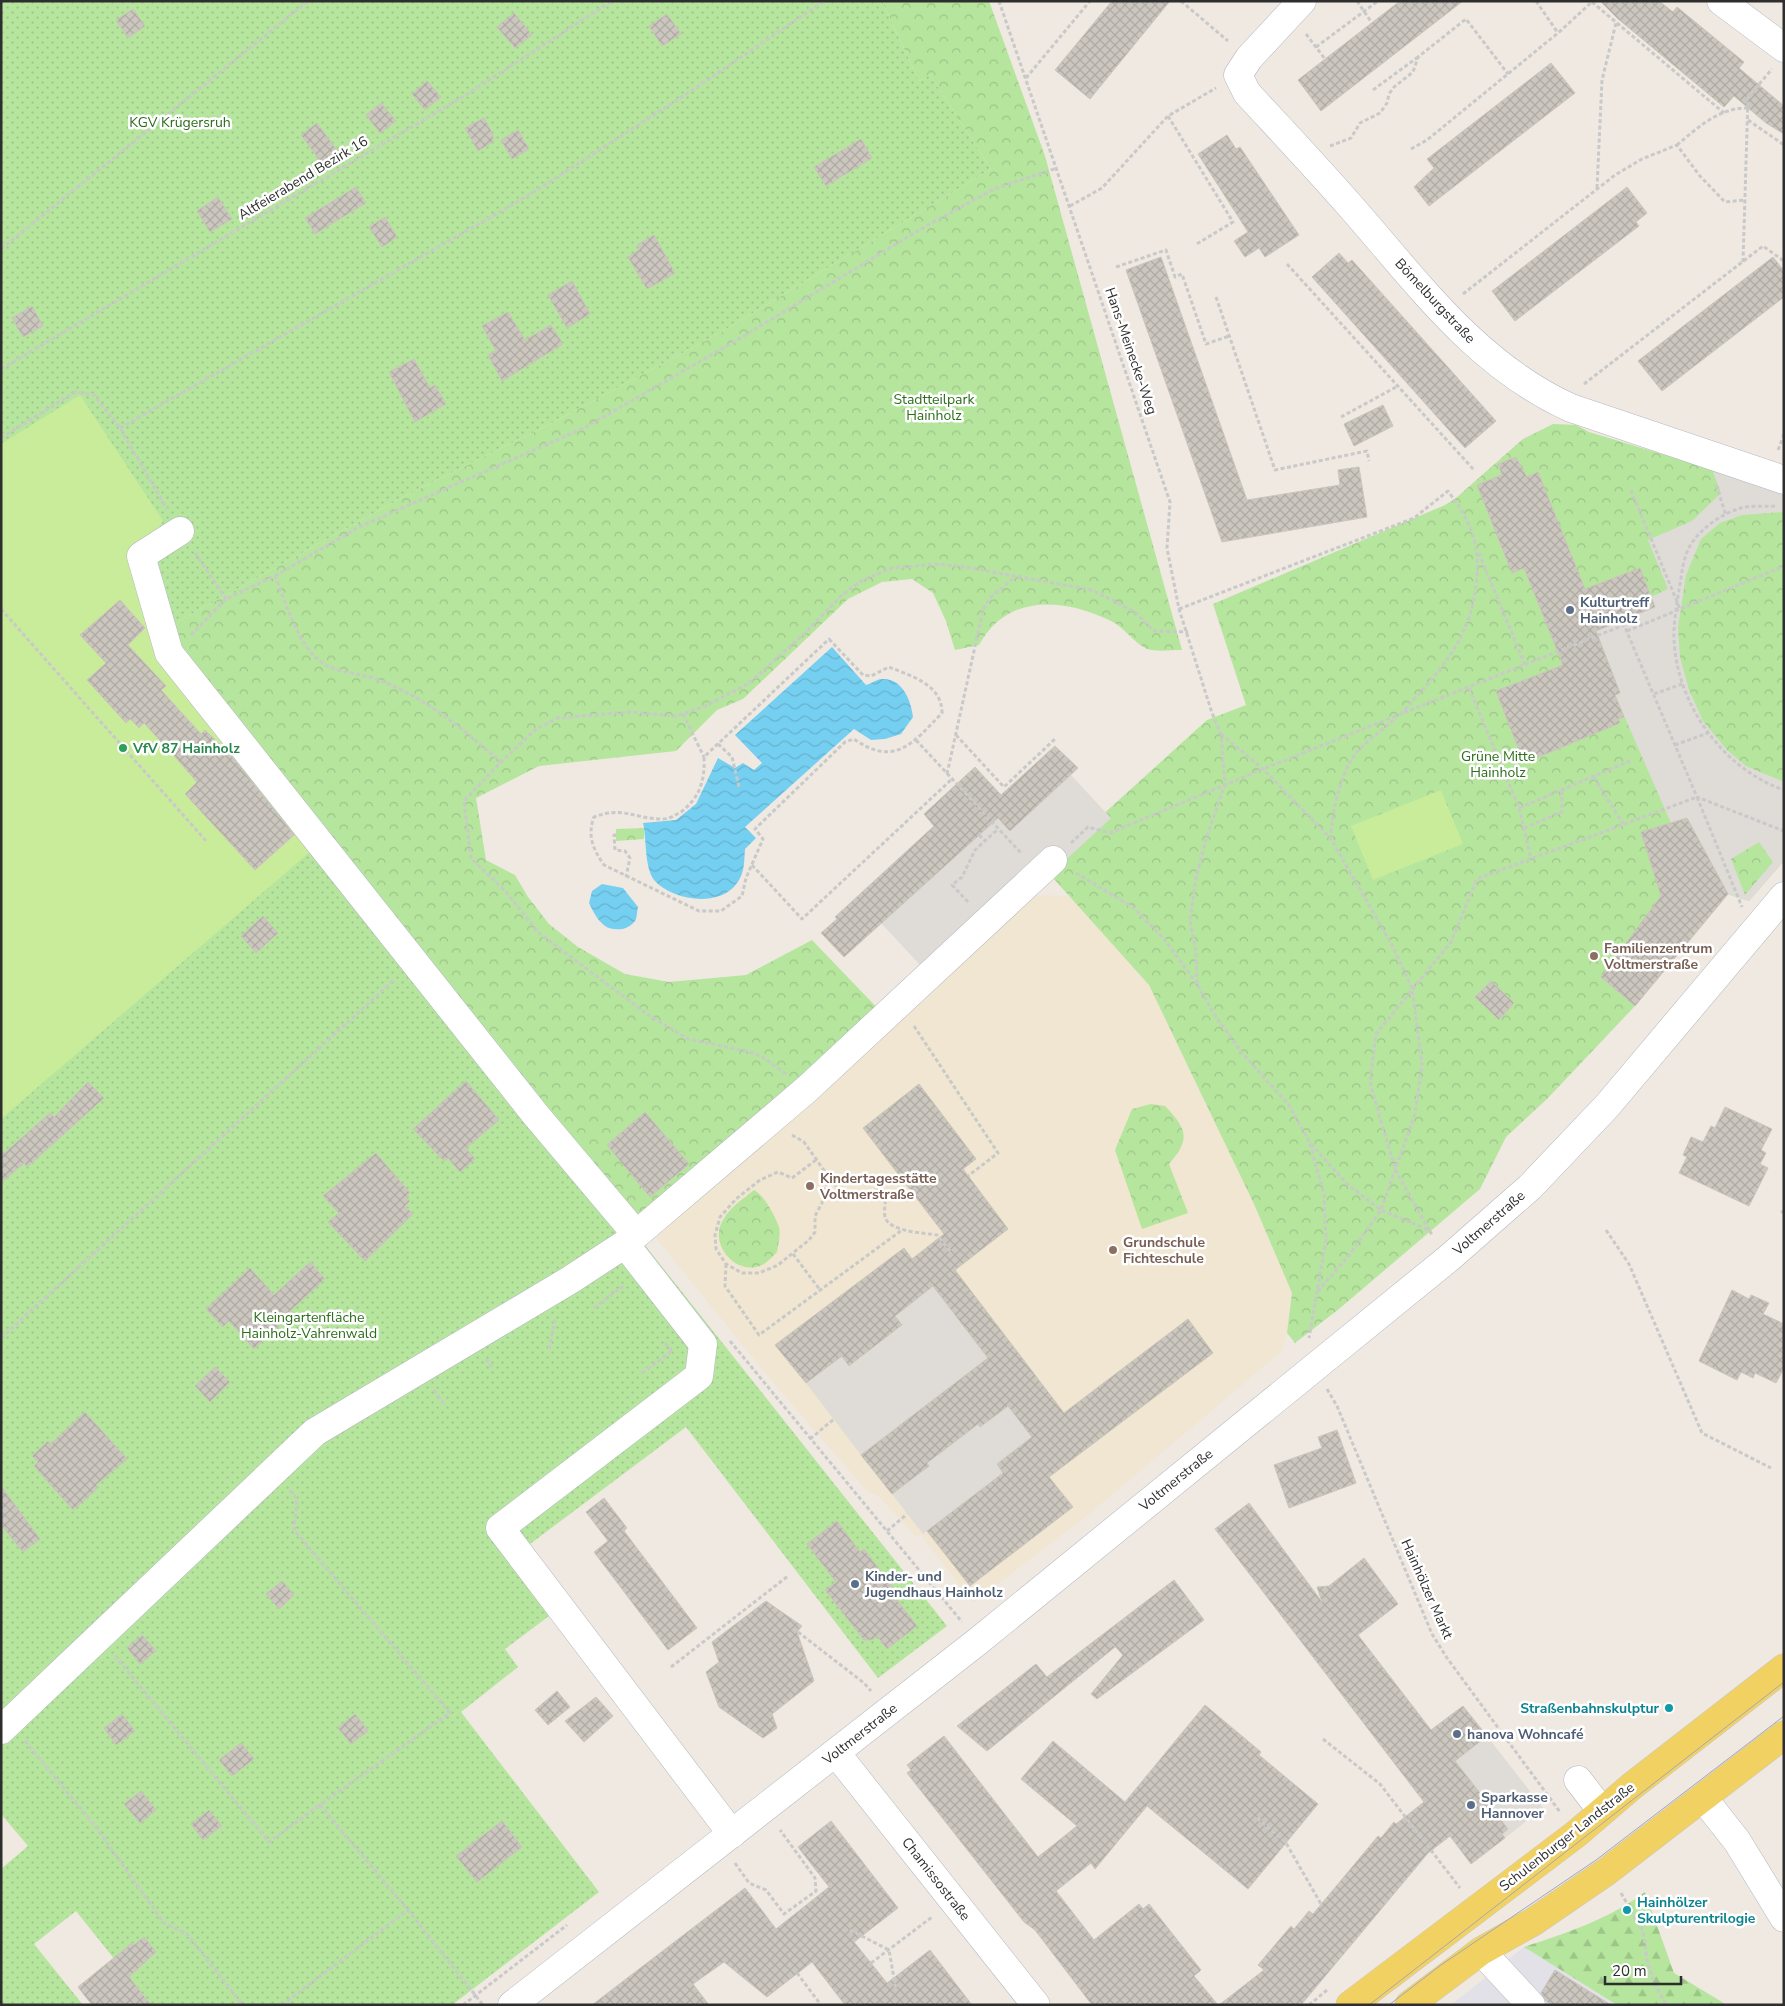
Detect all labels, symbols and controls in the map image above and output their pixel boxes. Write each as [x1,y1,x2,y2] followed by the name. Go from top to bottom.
[129,113,231,132] park label: KGV Krügersruh
[234,132,372,224] street label: Altfeierabend Bezirk 16
[1391,254,1479,348] street label: Bömelburgstraße
[1100,285,1162,417] street label: Hans-Meinecke-Weg
[893,390,976,425] park label: Stadtteilpark Hainholz
[1580,593,1650,628] place label: Kulturtreff Hainholz
[1564,604,1576,616] marker: Kulturtreff Hainholz
[132,739,240,758] place label: VfV 87 Hainholz
[117,742,129,754] marker: VfV 87 Hainholz
[1461,747,1535,782] park label: Grüne Mitte Hainholz
[1603,939,1712,974] place label: Familienzentrum Voltmerstraße
[1588,950,1600,962] marker: Familienzentrum Voltmerstraße
[819,1169,937,1204] place label: Kindertagesstätte Voltmerstraße
[804,1180,816,1192] marker: Kindertagesstätte Voltmerstraße
[1448,1186,1529,1260] street label: Voltmerstraße
[1123,1233,1206,1268] place label: Grundschule Fichteschule
[1107,1244,1119,1256] marker: Grundschule Fichteschule
[241,1308,377,1343] park label: Kleingartenfläche Hainholz-Vahrenwald
[1134,1444,1217,1516] street label: Voltmerstraße
[1396,1536,1458,1642] street label: Hainhölzer Markt
[864,1567,1003,1602] place label: Kinder- und Jugendhaus Hainholz
[849,1578,861,1590] marker: Kinder- und Jugendhaus Hainholz
[818,1699,901,1770] street label: Voltmerstraße
[1520,1699,1659,1718] place label: Straßenbahnskulptur
[1663,1702,1675,1714] marker: Straßenbahnskulptur
[1467,1725,1584,1744] place label: hanova Wohncafé
[1451,1728,1463,1740] marker: hanova Wohncafé
[1495,1778,1639,1896] street label: Schulenburger Landstraße
[1481,1788,1548,1823] place label: Sparkasse Hannover
[1465,1799,1477,1811] marker: Sparkasse Hannover
[897,1833,975,1925] street label: Chamissostraße
[1637,1893,1756,1928] place label: Hainhölzer Skulpturentrilogie
[1621,1904,1633,1916] marker: Hainhölzer Skulpturentrilogie
[1605,1954,1681,1986] scale bar
[1612,1961,1647,1981] text: 20 m

